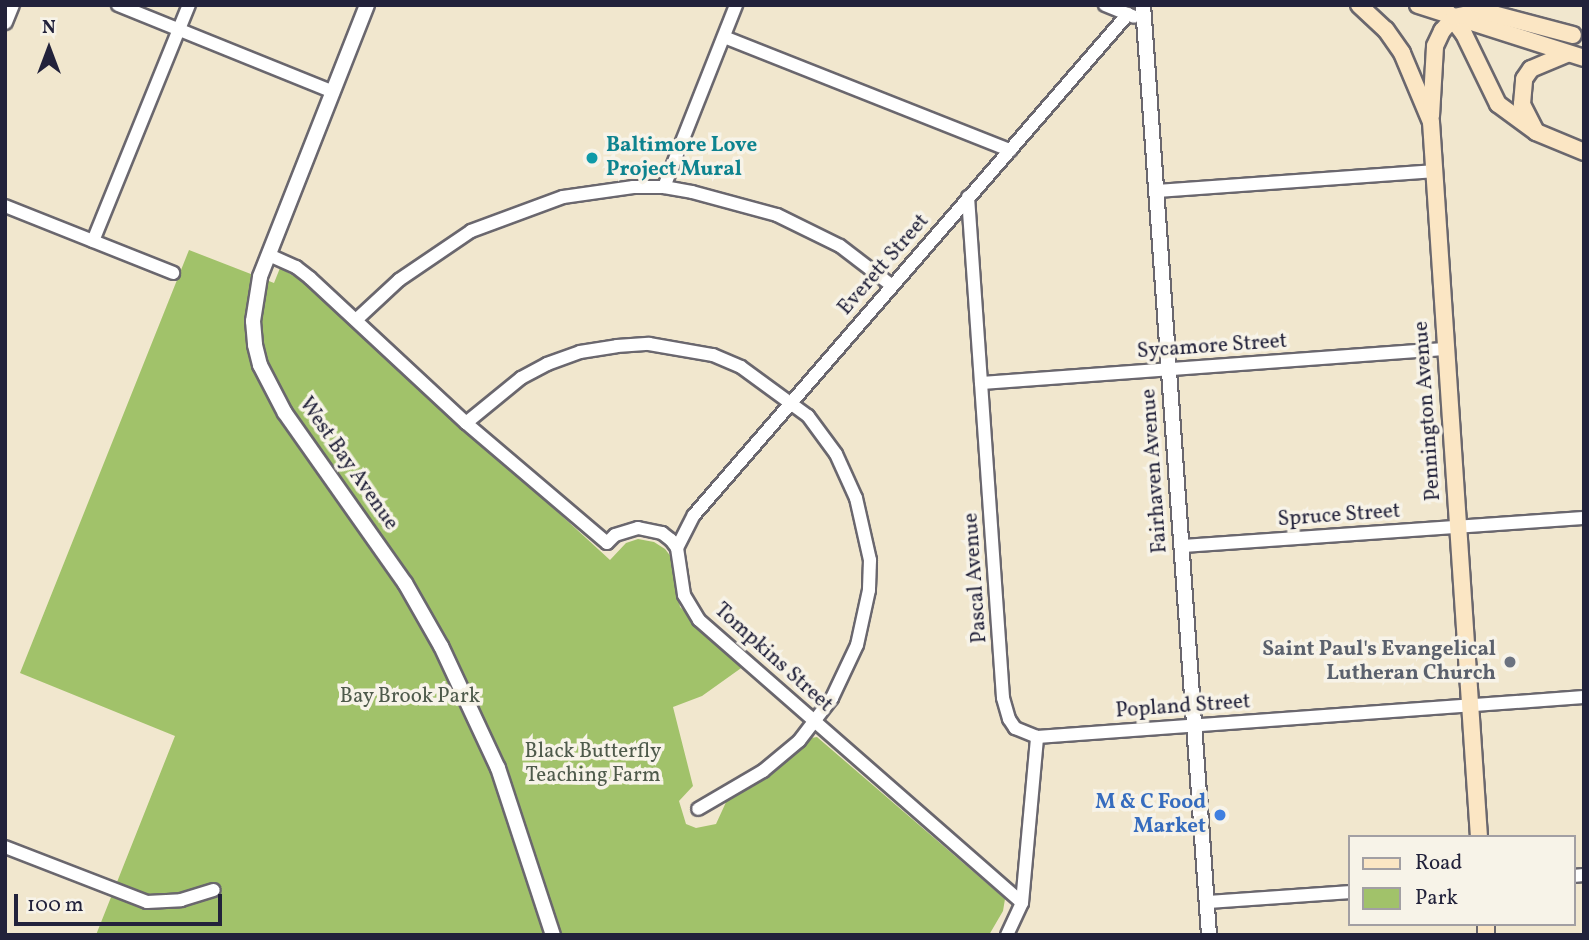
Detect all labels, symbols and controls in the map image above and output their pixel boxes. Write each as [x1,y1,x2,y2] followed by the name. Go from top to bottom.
[14,14,84,84] north arrow
[42,15,56,41] text: N
[606,133,757,183] place label: Baltimore Love Project Mural
[584,150,600,166] marker: Baltimore Love Project Mural
[833,209,935,321] street label: Everett Street
[1409,320,1447,502] street label: Pennington Avenue
[1136,329,1288,365] street label: Sycamore Street
[1137,388,1173,554] street label: Fairhaven Avenue
[293,392,403,536] street label: West Bay Avenue
[1277,499,1401,533] street label: Spruce Street
[959,512,993,644] street label: Pascal Avenue
[708,598,838,718] street label: Tompkins Street
[1262,637,1496,687] place label: Saint Paul's Evangelical Lutheran Church
[1502,654,1518,670] marker: Saint Paul's Evangelical Lutheran Church
[339,684,481,710] park label: Bay Brook Park
[1115,690,1251,724] street label: Popland Street
[525,739,661,789] park label: Black Butterfly Teaching Farm
[1095,790,1206,840] place label: M & C Food Market
[1212,807,1228,823] marker: M & C Food Market
[1348,835,1575,926] legend
[1415,849,1462,878] text: Road
[18,880,226,924] scale bar
[1415,884,1458,913] text: Park
[27,891,84,920] text: 100 m

